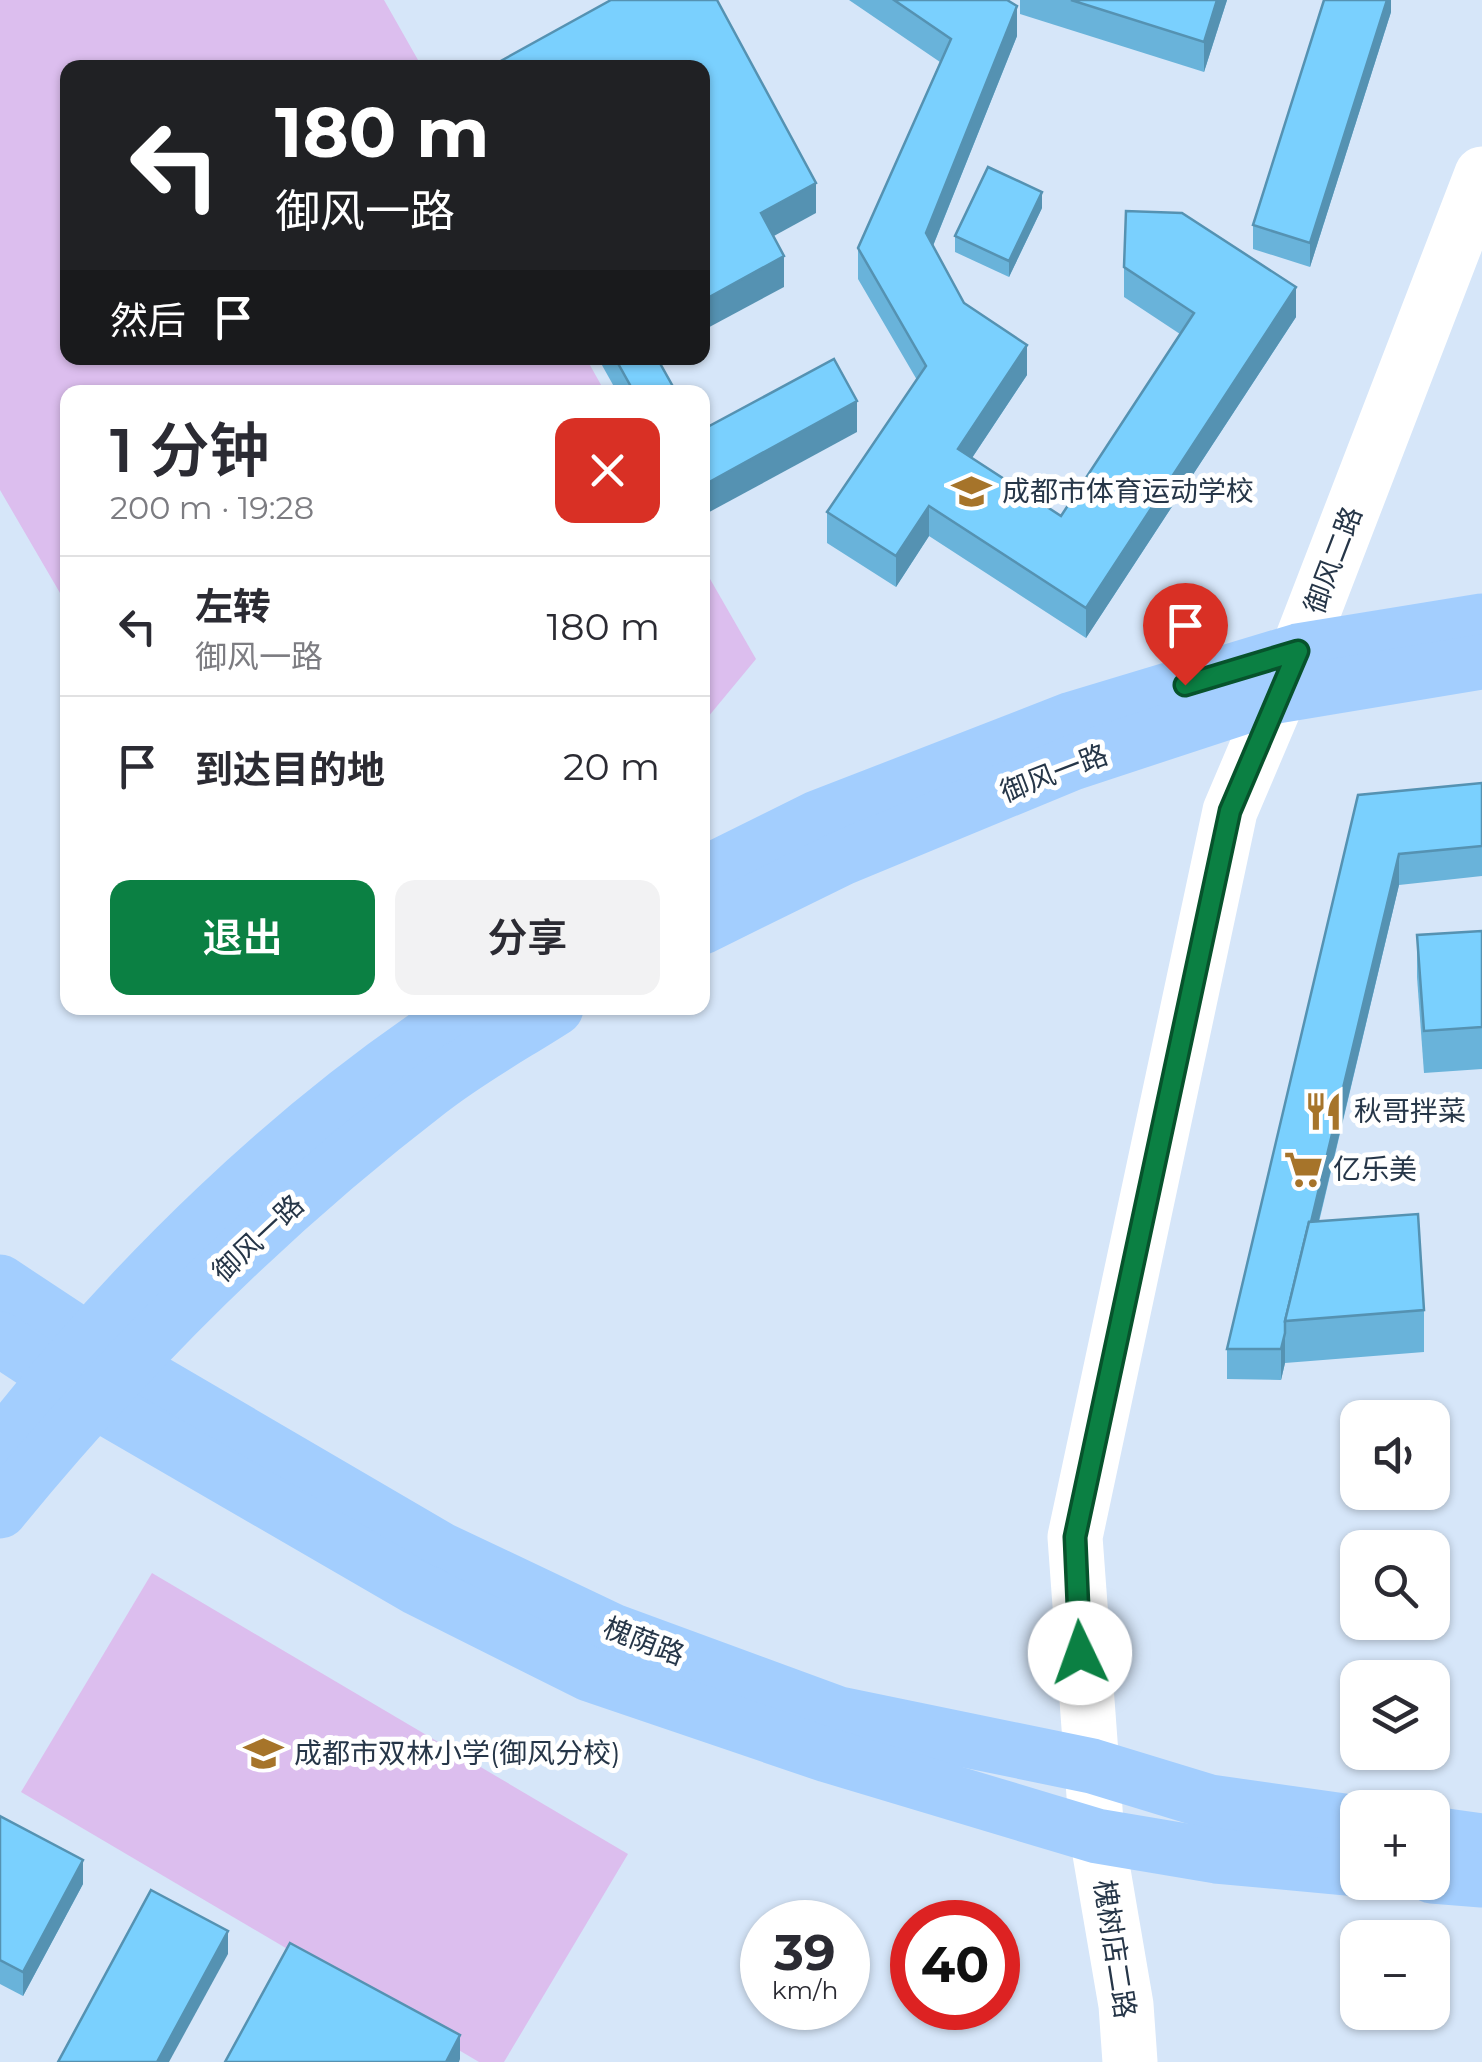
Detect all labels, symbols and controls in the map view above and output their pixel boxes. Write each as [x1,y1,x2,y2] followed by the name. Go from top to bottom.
[275,89,489,175] text: 180 m
[110,100,240,230] icon: left
[275,183,455,238] text: 御风一路
[206,290,261,345] icon: arrive
[110,297,186,344] text: 然后
[110,414,269,487] text: 1 分钟
[555,418,660,523] button: close
[951,470,993,512] school or university icon: 成都市体育运动学校
[1002,474,1254,508] place label: 成都市体育运动学校
[110,488,314,527] text: 200 m · 19:28
[1297,502,1369,618] street label: 御风二路
[195,583,271,630] text: 左转
[1143,583,1228,686] pin
[1158,598,1213,653] icon: arrive
[110,599,165,654] icon: left
[547,603,660,650] text: 180 m
[195,637,323,676] text: 御风一路
[996,737,1112,809] street label: 御风一路
[110,739,165,794] icon: arrive
[563,743,660,790] text: 20 m
[195,746,385,793] text: 到达目的地
[110,880,375,995] button: 退出
[395,880,660,995] button: 分享
[1303,1090,1345,1132] restaurant icon: 秋哥拌菜
[1354,1094,1466,1128] place label: 秋哥拌菜
[1282,1148,1324,1190] supermarket icon: 亿乐美
[1333,1152,1417,1186] place label: 亿乐美
[205,1187,311,1289] street label: 御风一路
[1340,1400,1450,2030] map controls
[1340,1400,1450,1510] button: sound
[1340,1530,1450,1640] button: search
[1028,1601,1132,1705] position arrow
[599,1610,689,1672] street label: 槐荫路
[1340,1660,1450,1770] button: layers
[243,1732,285,1774] school or university icon: 成都市双林小学(御风分校)
[294,1736,620,1770] place label: 成都市双林小学(御风分校)
[1340,1790,1450,1900] button: +
[1087,1877,1143,2021] street label: 槐树店二路
[890,1900,1020,2030] speed limit sign: 40
[1340,1920,1450,2030] button: −
[774,1922,836,1983] text: 39
[772,1975,838,2005] text: km/h

